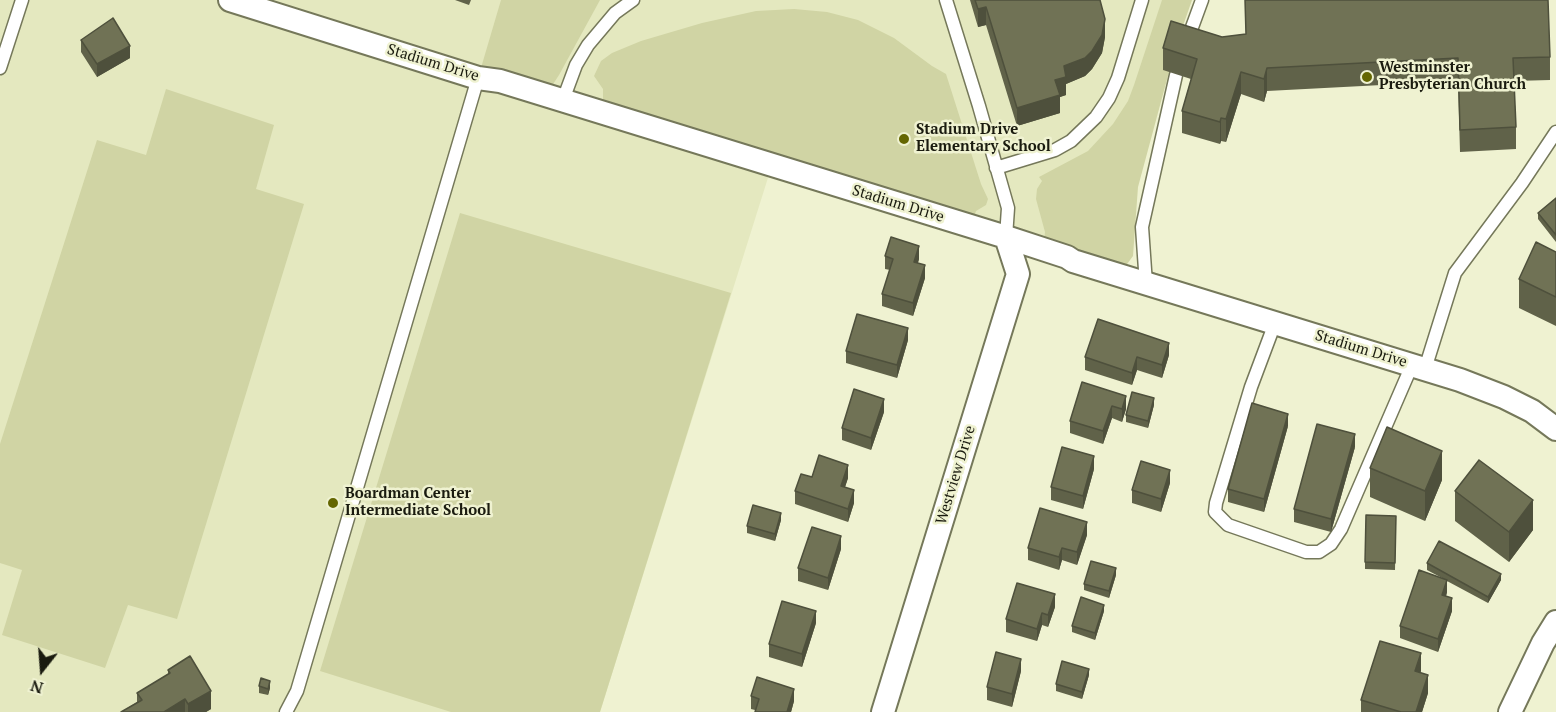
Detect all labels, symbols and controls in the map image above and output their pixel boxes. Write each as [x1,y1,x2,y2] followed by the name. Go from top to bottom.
[385,41,481,85] street label: Stadium Drive
[1379,59,1526,94] place label: Westminster Presbyterian Church
[1360,70,1374,84] marker: Westminster Presbyterian Church
[916,121,1051,156] place label: Stadium Drive Elementary School
[897,132,911,146] marker: Stadium Drive Elementary School
[850,182,946,226] street label: Stadium Drive
[1313,327,1409,371] street label: Stadium Drive
[932,423,980,527] street label: Westview Drive
[345,485,491,520] place label: Boardman Center Intermediate School
[326,496,340,510] marker: Boardman Center Intermediate School
[12,640,72,700] north arrow
[28,675,46,700] text: N

